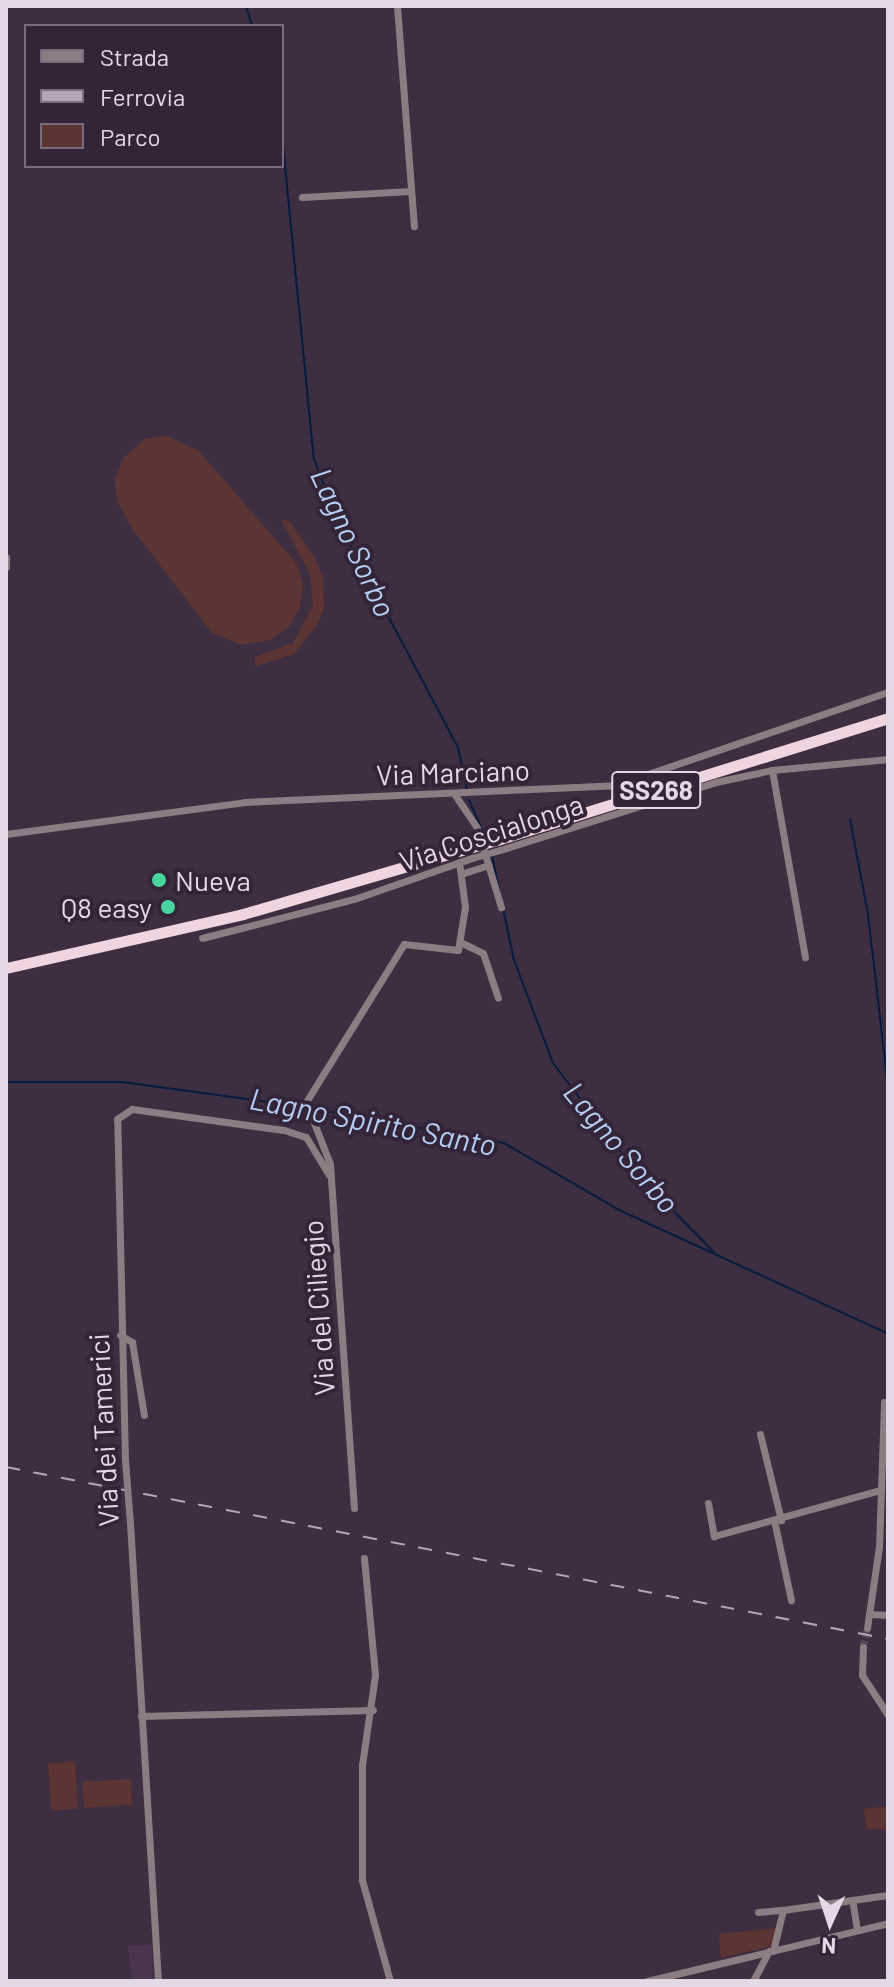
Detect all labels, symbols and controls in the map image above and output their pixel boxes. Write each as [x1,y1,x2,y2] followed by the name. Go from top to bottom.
[24,24,284,168] legend
[100,42,169,71] text: Strada
[100,82,185,111] text: Ferrovia
[100,122,161,151] text: Parco
[304,462,404,622] water label: Lagno Sorbo
[375,753,531,791] street label: Via Marciano
[610,768,702,812] road number: SS268
[395,786,587,878] street label: Via Coscialonga
[175,863,251,897] place label: Nueva
[150,871,168,889] marker: Nueva
[61,890,152,924] place label: Q8 easy
[159,898,177,916] marker: Q8 easy
[557,1074,687,1220] water label: Lagno Sorbo
[247,1079,499,1163] water label: Lagno Spirito Santo
[295,1219,341,1397] street label: Via del Ciliegio
[81,1333,125,1527] street label: Via dei Tamerici
[790,1883,870,1963] north arrow
[821,1934,837,1960] text: N

